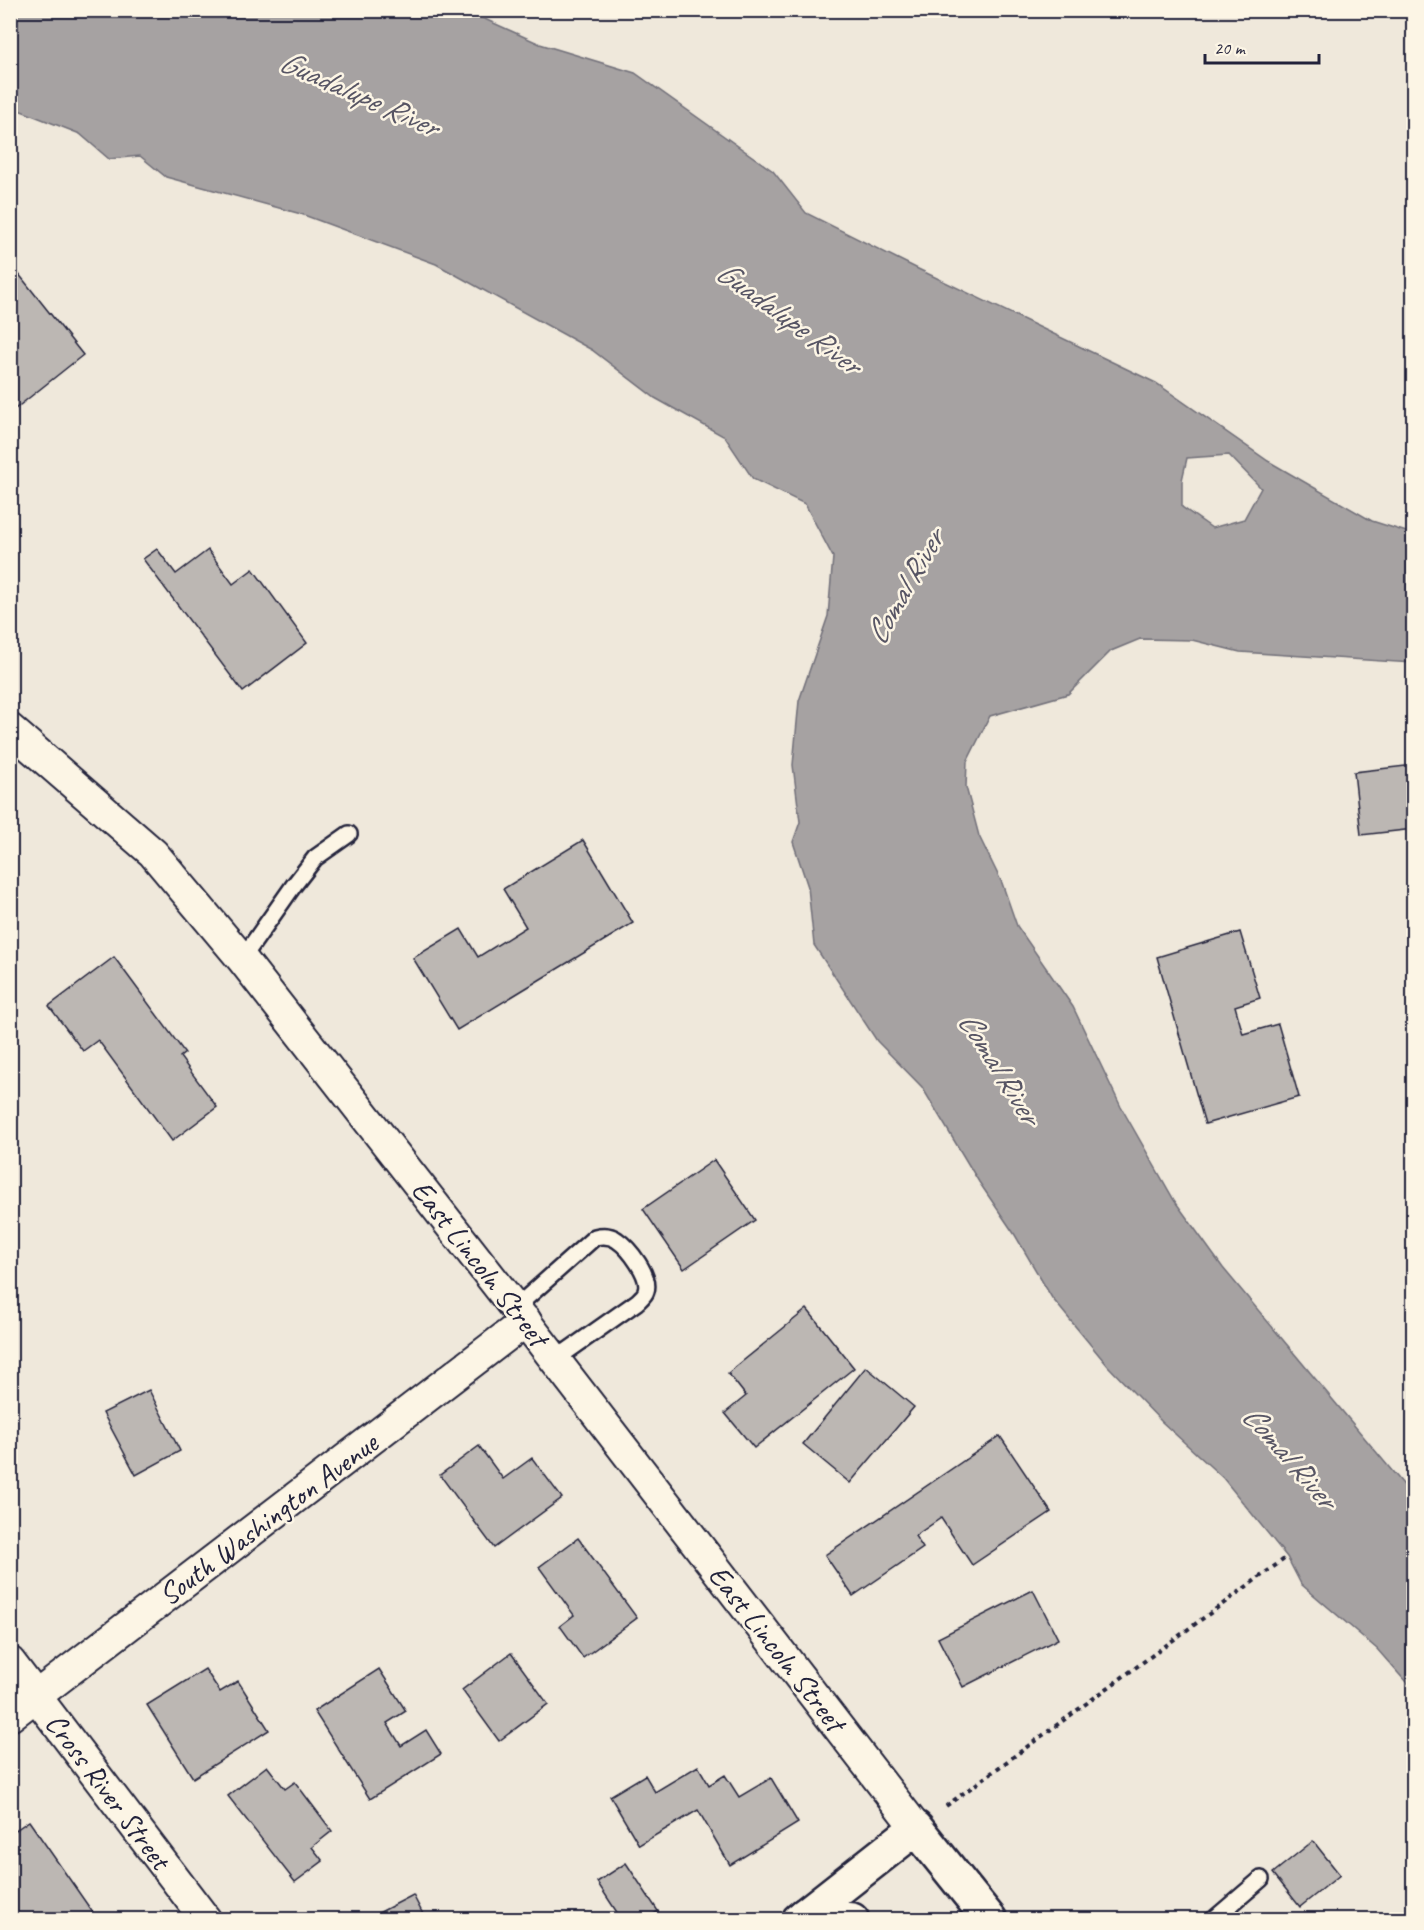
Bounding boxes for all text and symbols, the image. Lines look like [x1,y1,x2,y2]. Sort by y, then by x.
scale bar [1205,27,1319,65]
text: 20 m [1214,37,1247,59]
water label: Guadalupe River [273,40,448,148]
water label: Guadalupe River [708,251,873,386]
water label: Comal River [855,518,956,652]
water label: Comal River [949,1004,1053,1136]
street label: East Lincoln Street [403,1172,559,1357]
water label: Comal River [1233,1396,1350,1521]
street label: South Washington Avenue [151,1423,387,1614]
street label: East Lincoln Street [700,1557,856,1742]
street label: Cross River Street [37,1705,181,1879]

